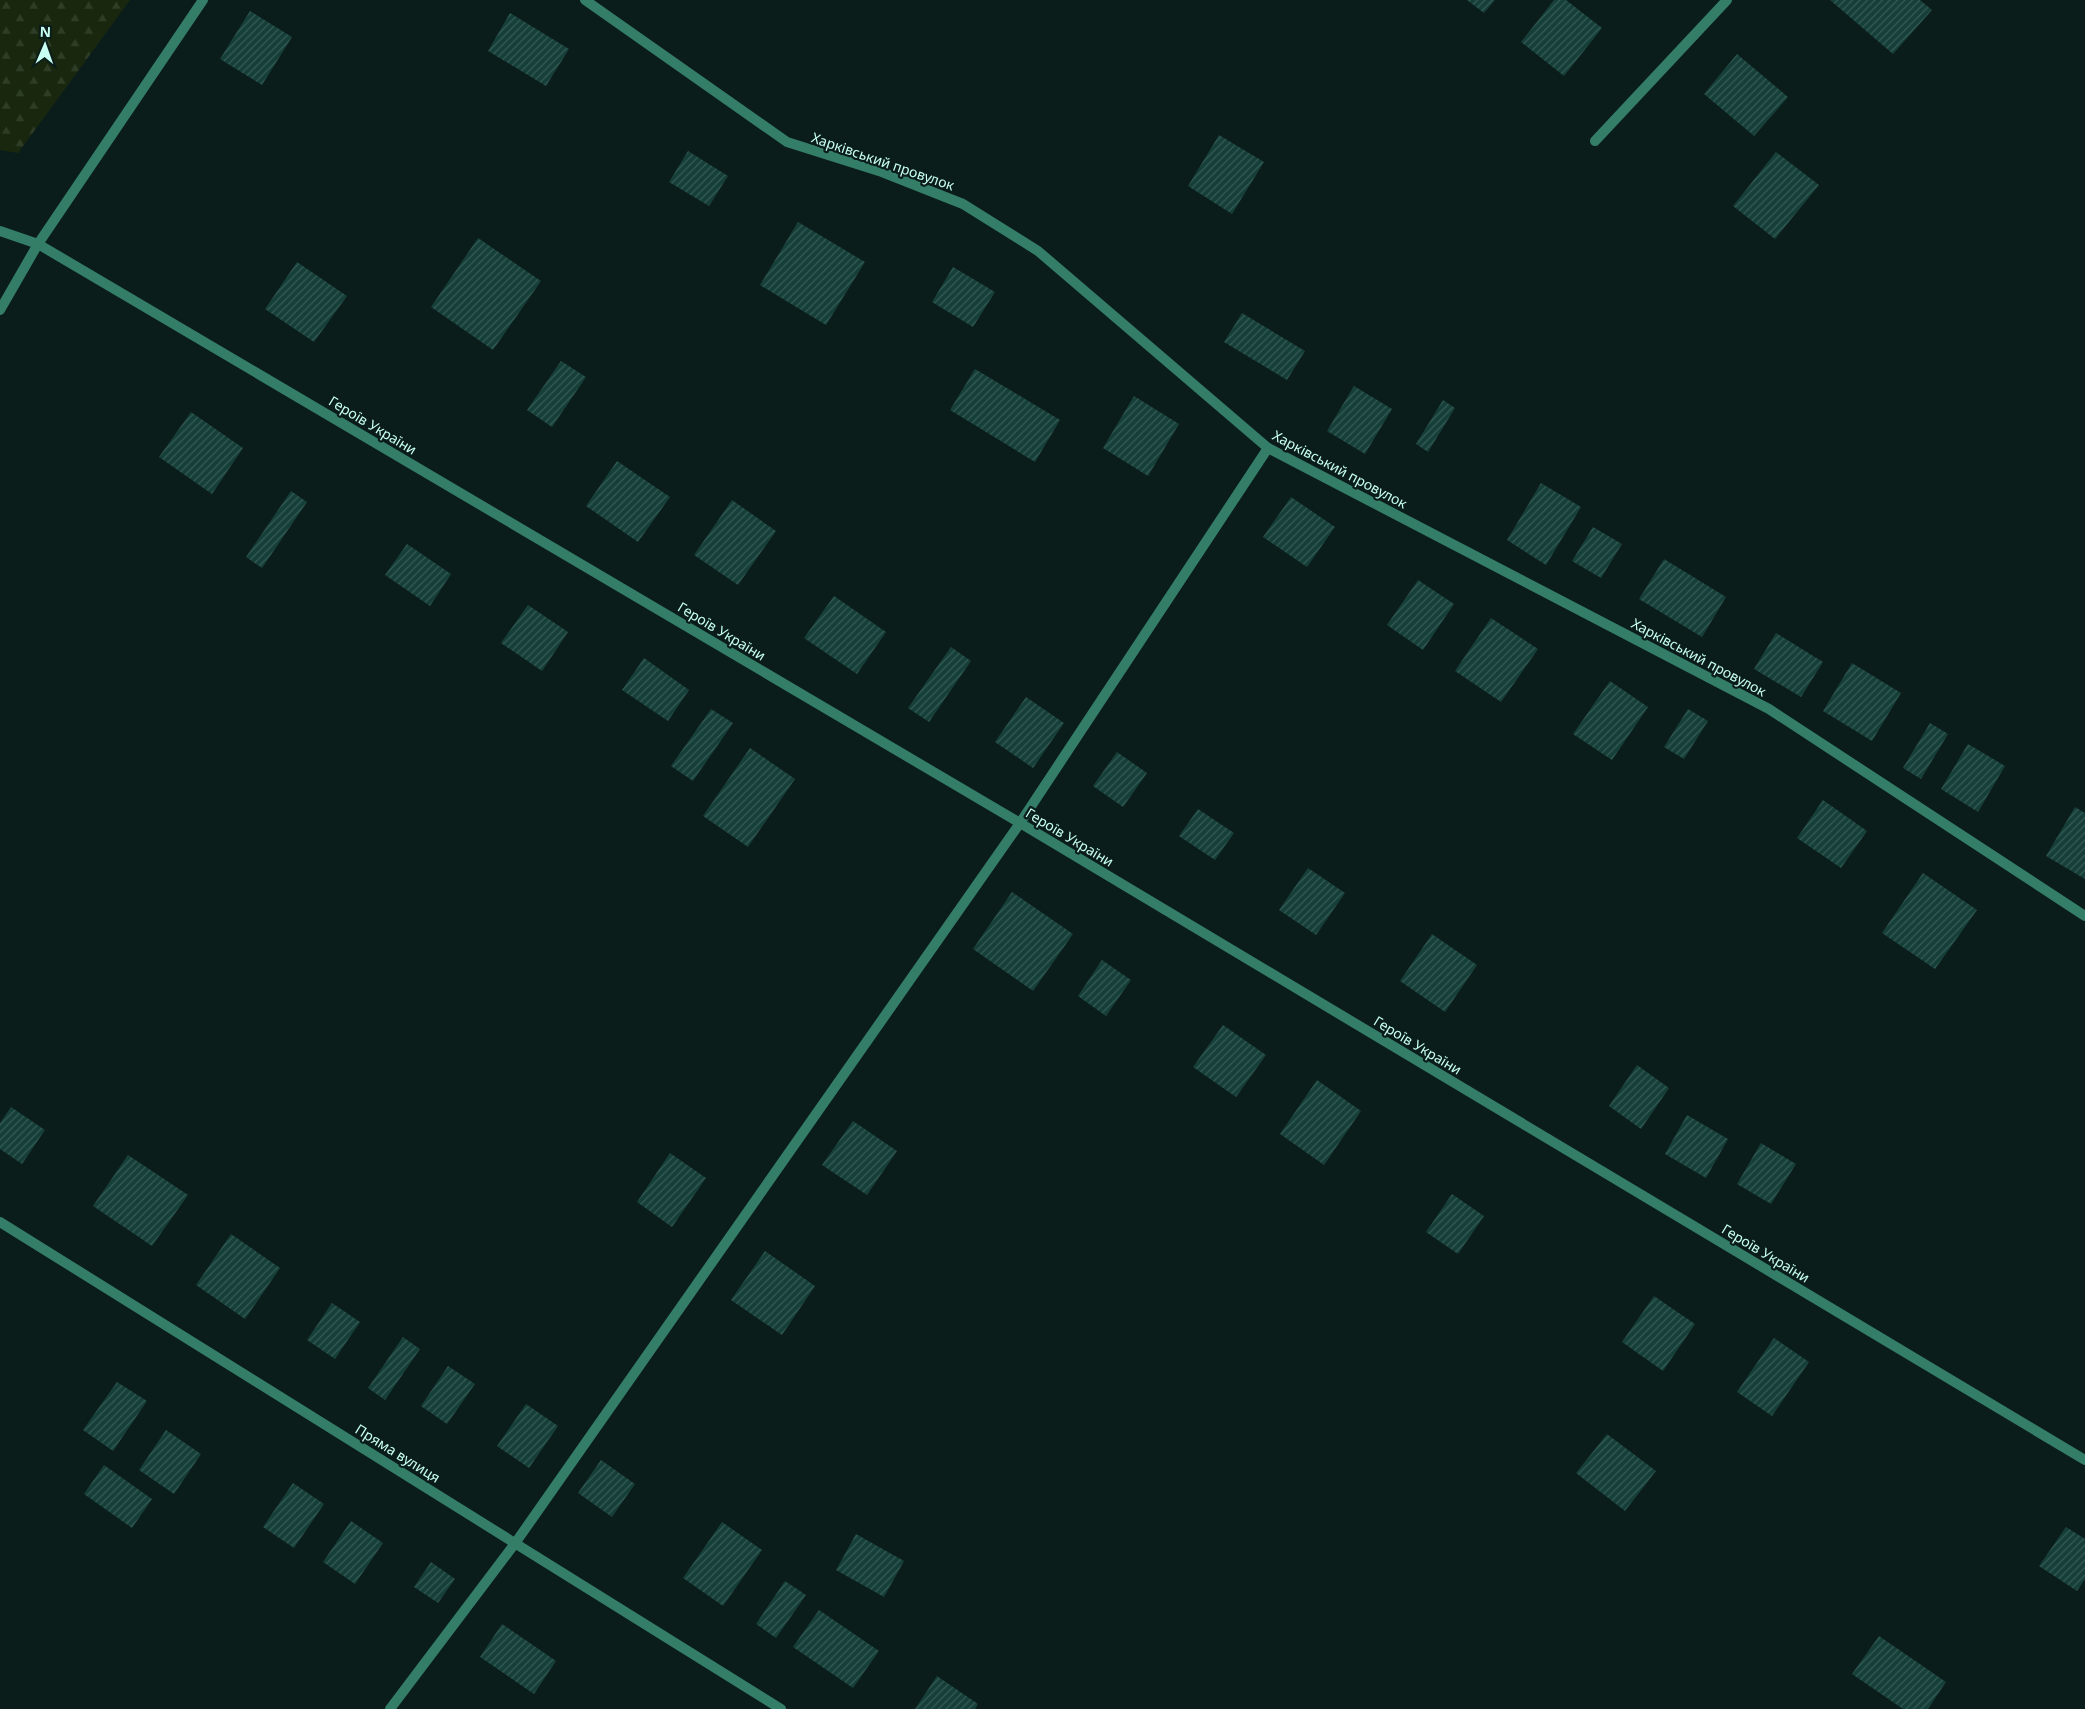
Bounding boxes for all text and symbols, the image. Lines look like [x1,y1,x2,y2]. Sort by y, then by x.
north arrow [20,20,70,70]
text: N [39,22,51,41]
street label: Харківський провулок [809,128,957,195]
street label: Героїв України [326,391,420,459]
street label: Харківський провулок [1269,425,1411,513]
street label: Героїв України [675,597,769,665]
street label: Харківський провулок [1628,613,1770,701]
street label: Героїв України [1023,803,1117,871]
street label: Героїв України [1371,1011,1465,1079]
street label: Героїв України [1719,1219,1813,1287]
street label: Пряма вулиця [352,1419,444,1487]

